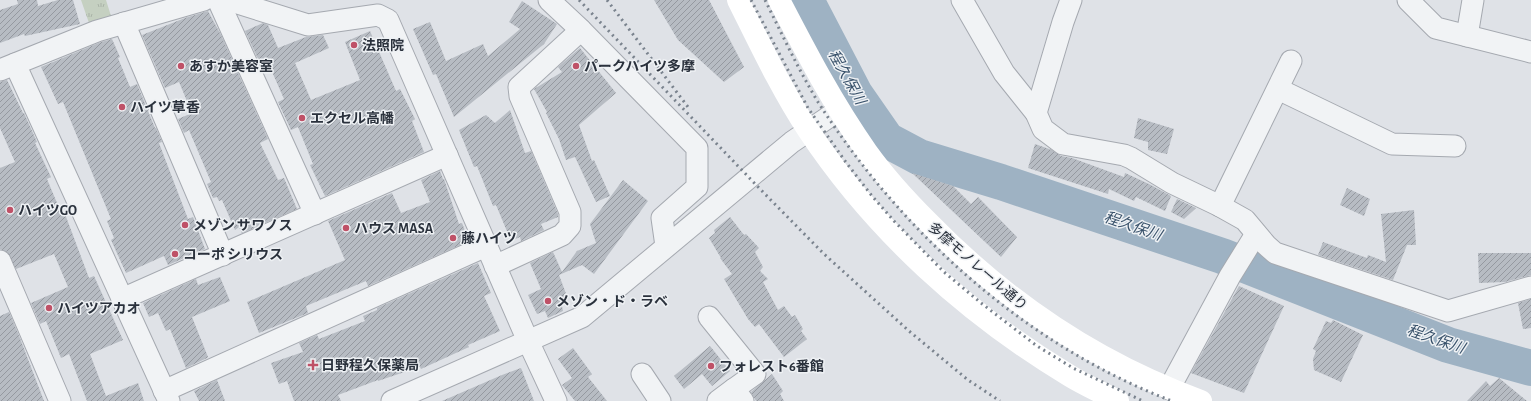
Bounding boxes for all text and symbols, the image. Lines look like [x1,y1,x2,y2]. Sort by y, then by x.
place label: 法照院 [362,38,404,53]
marker: 法照院 [349,40,359,50]
water label: 程久保川 [825,47,870,109]
place label: パークハイツ多摩 [584,58,695,74]
place label: あすか美容室 [189,59,273,74]
marker: あすか美容室 [176,61,186,71]
marker: パークハイツ多摩 [571,61,581,71]
place label: ハイツ草香 [130,100,200,115]
marker: ハイツ草香 [117,102,127,112]
place label: エクセル高幡 [310,111,394,126]
marker: エクセル高幡 [297,113,307,123]
place label: ハイツGO [18,203,77,218]
marker: ハイツGO [5,205,15,215]
water label: 程久保川 [1102,209,1166,244]
place label: メゾン サワノス [193,217,292,233]
street label: 多摩モノレール通り [925,219,1030,313]
marker: メゾン サワノス [180,220,190,230]
place label: ハウス MASA [354,222,434,236]
marker: ハウス MASA [341,223,351,233]
place label: 藤ハイツ [461,231,517,246]
marker: 藤ハイツ [448,233,458,243]
place label: コーポ シリウス [183,247,283,262]
marker: コーポ シリウス [170,249,180,259]
place label: メゾン・ド・ラベ [556,293,668,309]
marker: メゾン・ド・ラベ [543,296,553,306]
place label: ハイツアカオ [57,301,141,316]
marker: ハイツアカオ [44,303,54,313]
water label: 程久保川 [1405,322,1469,357]
place label: 日野程久保薬局 [321,358,419,373]
place label: フォレスト6番館 [719,359,824,374]
marker: 日野程久保薬局 [308,360,318,370]
marker: フォレスト6番館 [706,361,716,371]

